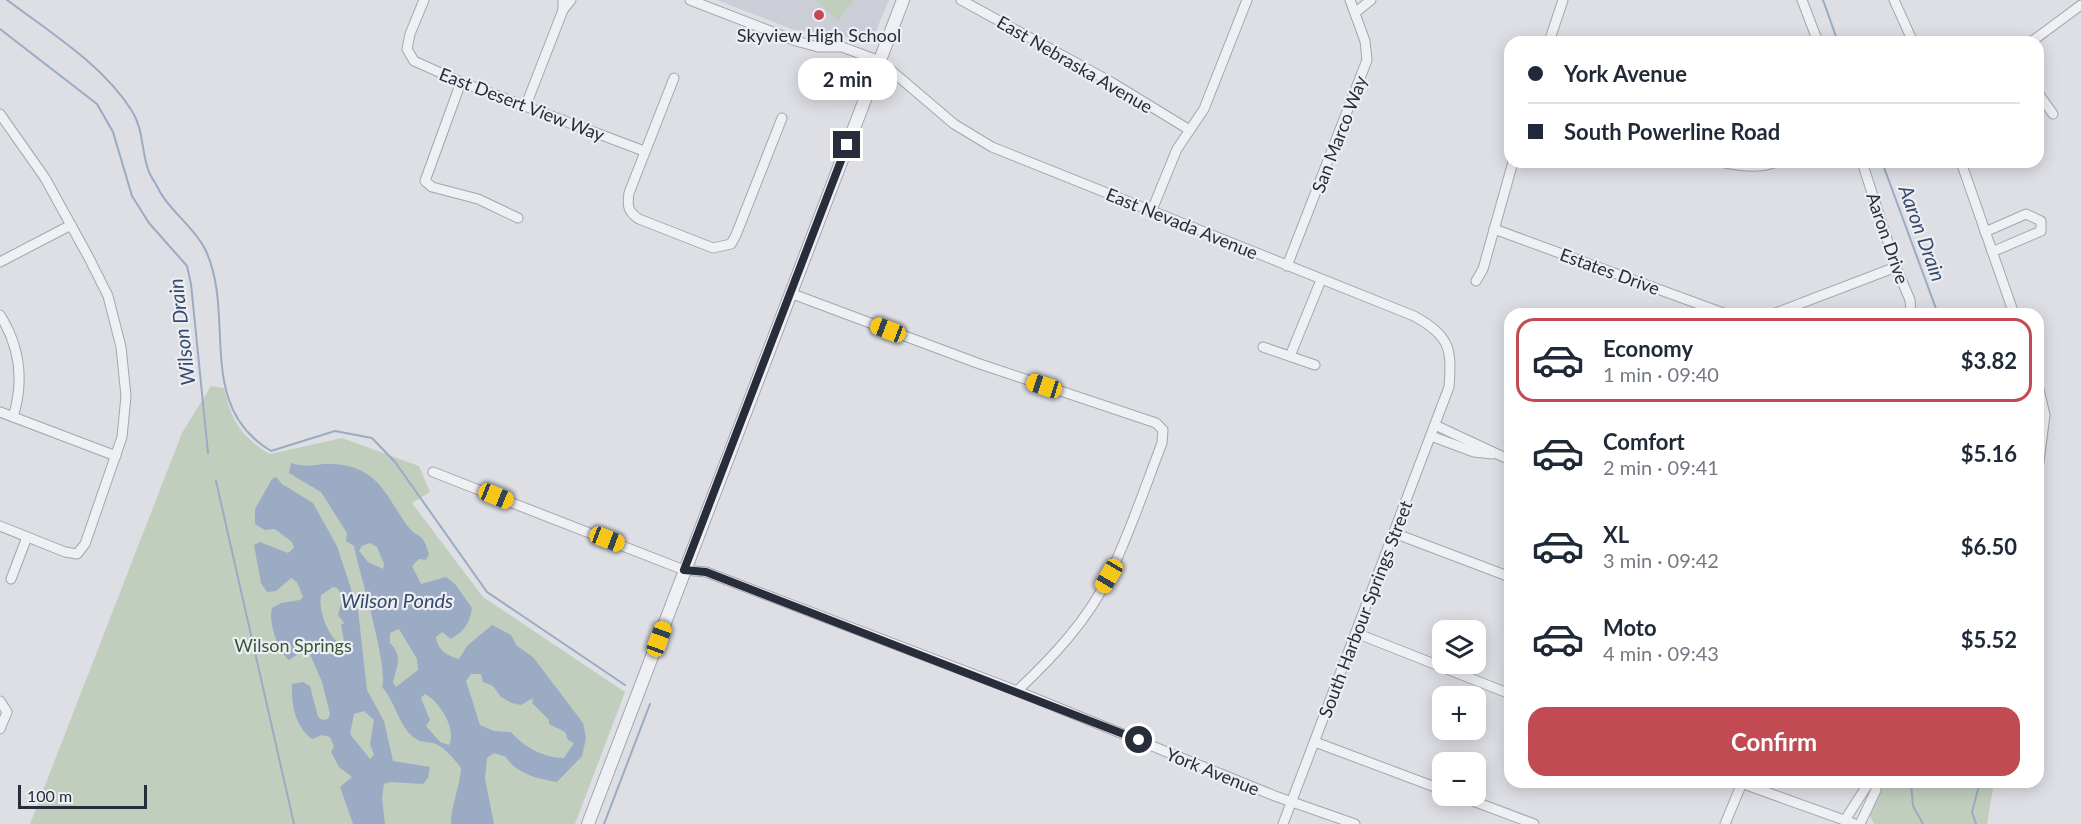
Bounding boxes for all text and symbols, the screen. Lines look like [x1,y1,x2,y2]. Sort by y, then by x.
marker: Skyview High School [812,8,826,22]
street label: East Nebraska Avenue [993,10,1157,118]
place label: Skyview High School [737,24,901,46]
callout: 2 min [798,58,896,100]
text: York Avenue [1564,60,1687,87]
street label: East Desert View Way [436,62,608,146]
text: 2 min [823,67,872,91]
street label: San Marco Way [1307,72,1372,196]
text: South Powerline Road [1564,118,1780,145]
route end [833,131,860,158]
water label: Aaron Drain [1894,181,1951,284]
street label: East Nevada Avenue [1103,183,1261,263]
street label: Aaron Drive [1862,189,1914,287]
street label: Estates Drive [1557,243,1663,299]
water label: Wilson Drain [163,277,199,387]
car [868,315,908,345]
icon: car [1531,333,1585,387]
text: Economy [1603,335,1693,362]
text: $3.82 [1961,347,2017,374]
text: 1 min · 09:40 [1603,362,1719,386]
car [1024,372,1064,400]
icon: car [1531,426,1585,480]
text: Comfort [1603,428,1685,455]
text: $5.16 [1961,440,2017,467]
text: 2 min · 09:41 [1603,455,1719,479]
car [476,481,516,511]
street label: South Harbour Springs Street [1313,497,1417,721]
icon: car [1531,519,1585,573]
text: XL [1603,521,1629,548]
car [587,524,627,554]
text: $6.50 [1961,533,2017,560]
text: 3 min · 09:42 [1603,548,1719,572]
car [1092,556,1126,596]
water label: Wilson Ponds [341,588,453,612]
icon: car [1531,612,1585,666]
text: Moto [1603,614,1657,641]
car [644,619,674,659]
map controls [1432,620,1486,806]
button: layers [1432,620,1486,674]
text: $5.52 [1961,626,2017,653]
park label: Wilson Springs [234,634,352,656]
text: 4 min · 09:43 [1603,641,1719,665]
button: + [1432,686,1486,740]
button: Confirm [1528,707,2020,776]
route start [1125,726,1152,753]
street label: York Avenue [1163,742,1263,800]
button: − [1432,752,1486,806]
scale bar [18,782,147,810]
text: 100 m [27,786,72,805]

